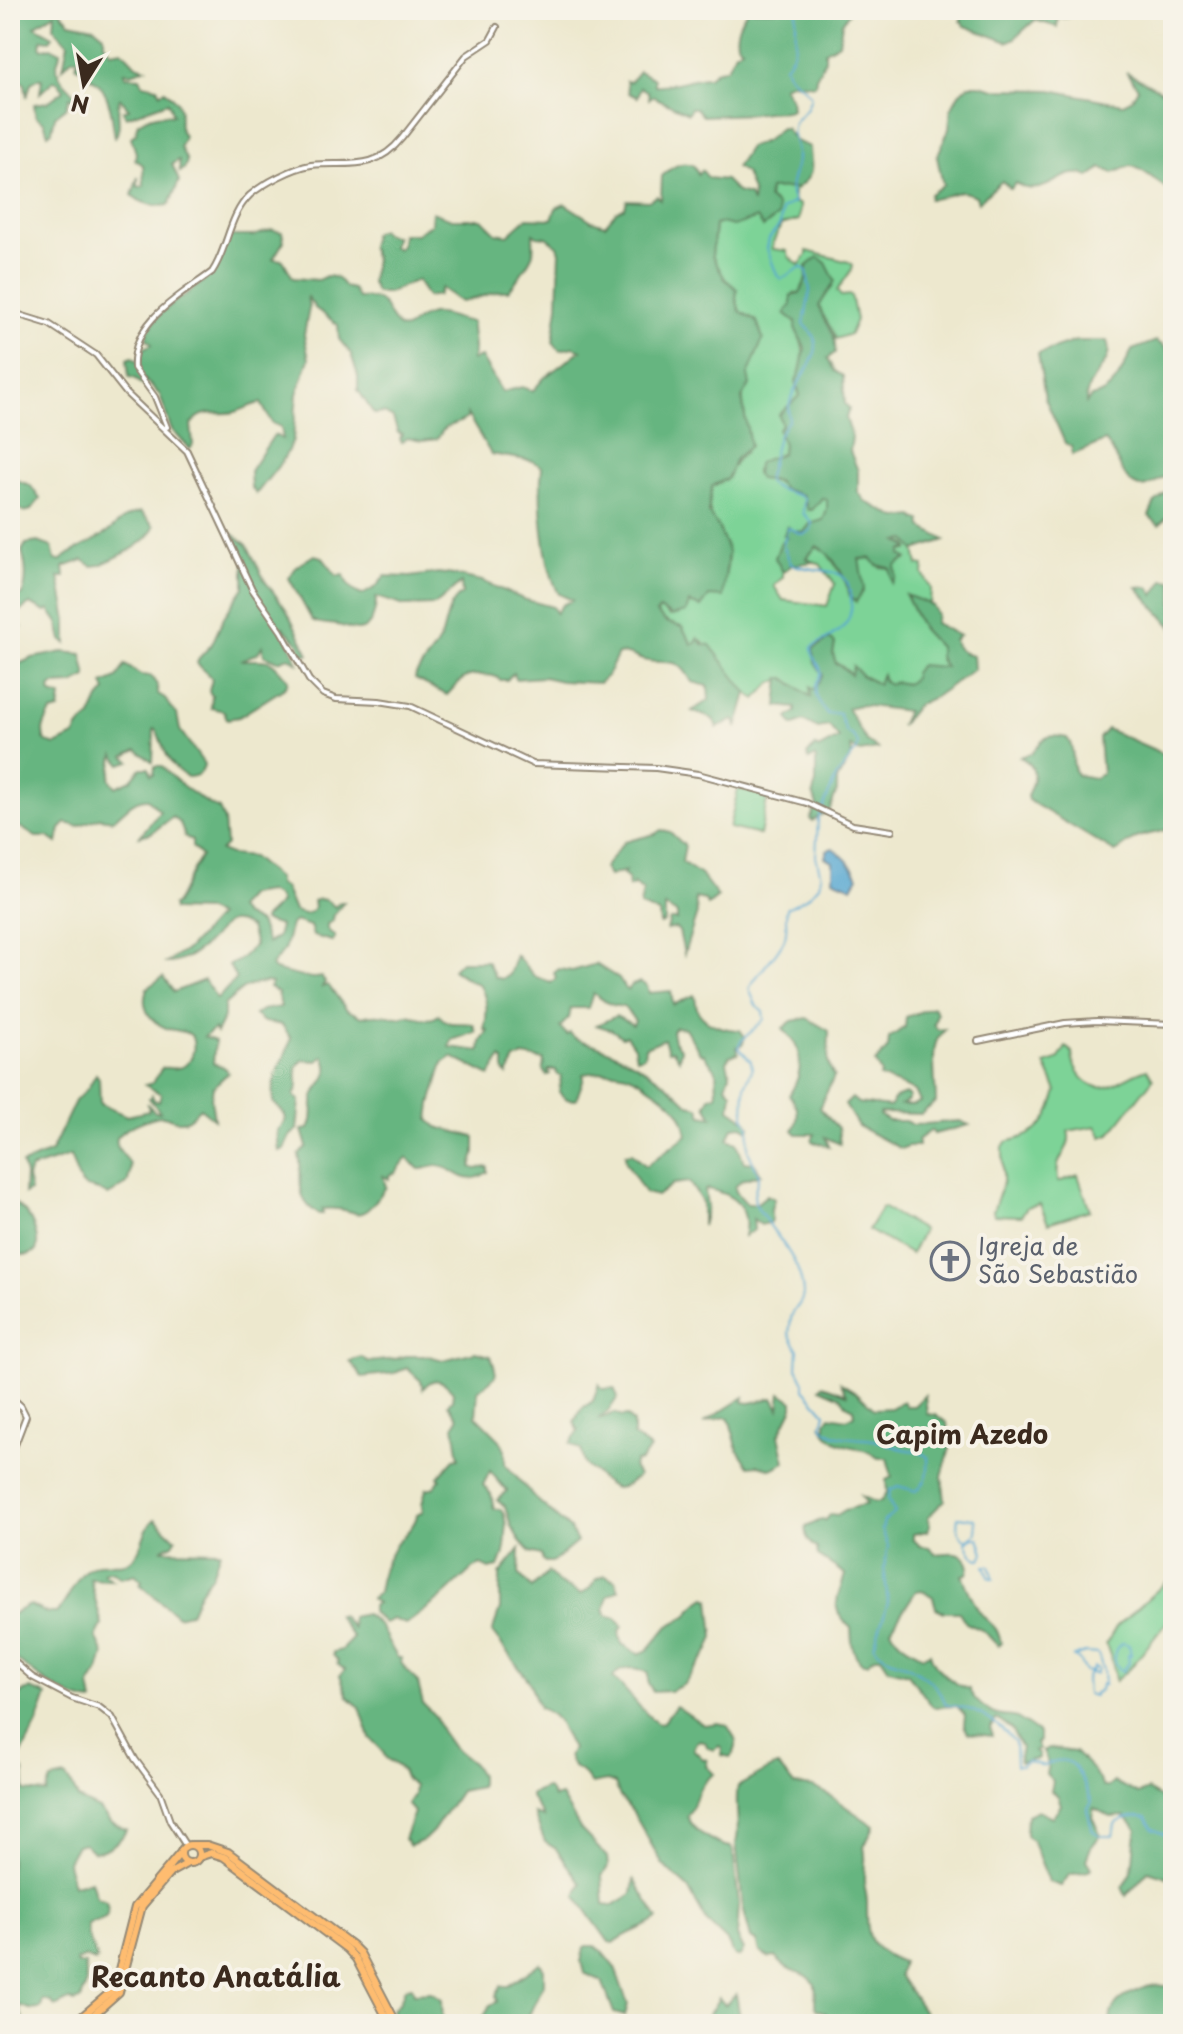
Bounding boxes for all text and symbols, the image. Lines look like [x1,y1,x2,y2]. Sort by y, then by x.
north arrow [44,44,124,124]
text: N [68,87,92,123]
place label: Igreja de São Sebastião [978,1227,1138,1291]
church icon: Igreja de São Sebastião [929,1240,971,1282]
district label: Capim Azedo [876,1414,1048,1453]
district label: Recanto Anatália [91,1954,341,1997]

